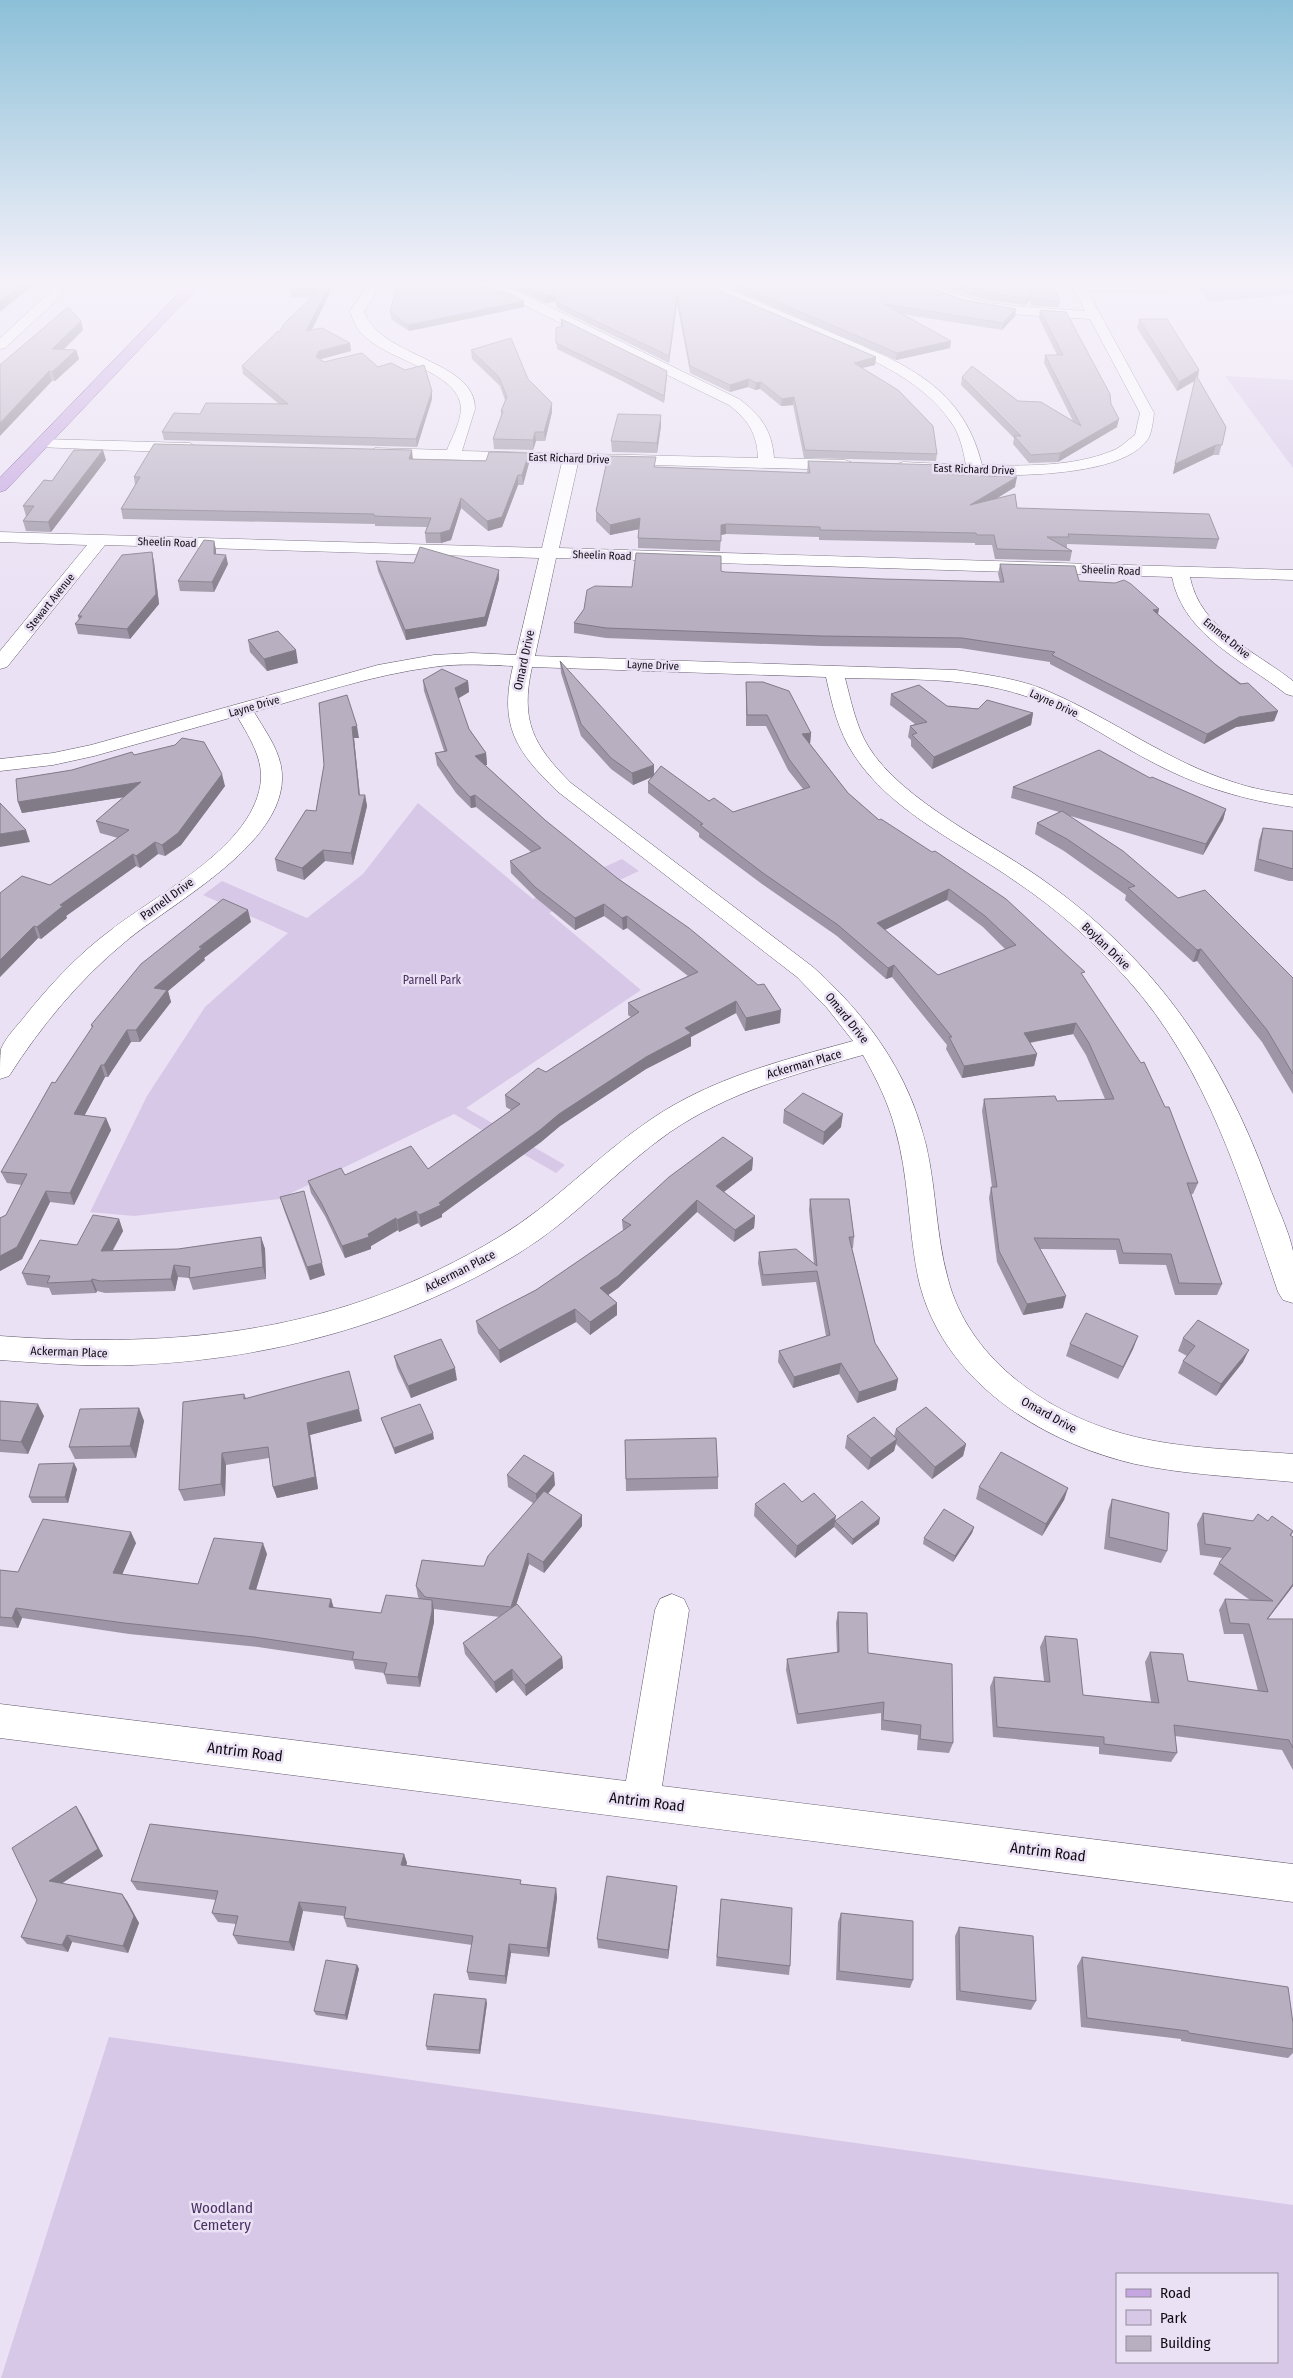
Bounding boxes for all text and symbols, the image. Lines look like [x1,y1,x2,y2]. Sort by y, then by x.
street label: East Richard Drive [528,451,610,466]
street label: East Richard Drive [933,462,1015,477]
street label: Sheelin Road [137,535,197,550]
street label: Sheelin Road [572,548,632,563]
street label: Sheelin Road [1081,563,1141,578]
street label: Stewart Avenue [23,571,77,634]
street label: Emmet Drive [1200,615,1253,661]
street label: Omard Drive [511,629,537,691]
street label: Layne Drive [627,658,679,673]
street label: Layne Drive [1027,687,1080,720]
street label: Layne Drive [227,693,281,720]
street label: Parnell Drive [138,875,196,923]
street label: Boylan Drive [1079,920,1133,973]
park label: Parnell Park [403,973,462,987]
street label: Omard Drive [822,990,872,1046]
street label: Ackerman Place [765,1047,843,1081]
street label: Ackerman Place [422,1247,498,1295]
street label: Ackerman Place [30,1344,108,1360]
street label: Omard Drive [1019,1394,1079,1436]
street label: Antrim Road [206,1738,284,1766]
street label: Antrim Road [608,1788,686,1816]
street label: Antrim Road [1009,1838,1087,1866]
park label: Woodland Cemetery [191,2199,253,2234]
legend [1116,2273,1278,2363]
text: Road [1160,2284,1191,2302]
text: Park [1160,2309,1187,2327]
text: Building [1160,2334,1211,2352]

